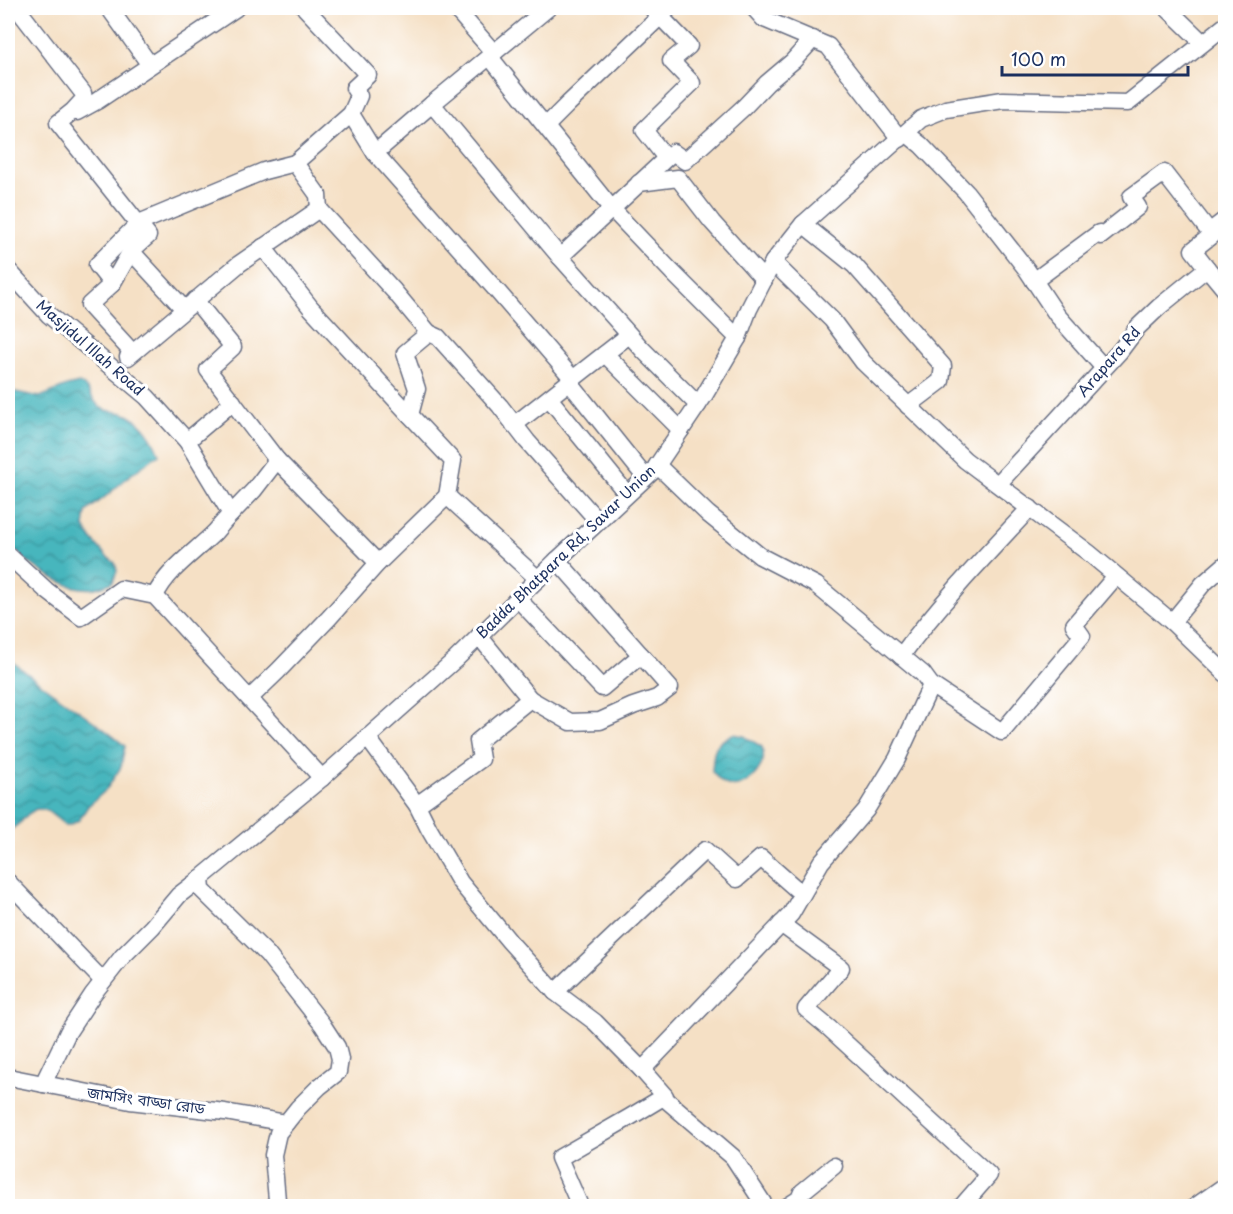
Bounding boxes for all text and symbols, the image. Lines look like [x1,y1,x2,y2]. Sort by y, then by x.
scale bar [1002,39,1188,77]
text: 100 m [1011,45,1066,72]
street label: Masjidul Illah Road [32,293,150,400]
street label: Arapara Rd [1071,321,1145,401]
street label: Badda Bhatpara Rd, Savar Union [470,459,660,643]
street label: জামসিং বাড্ডা রোড [85,1080,207,1119]

